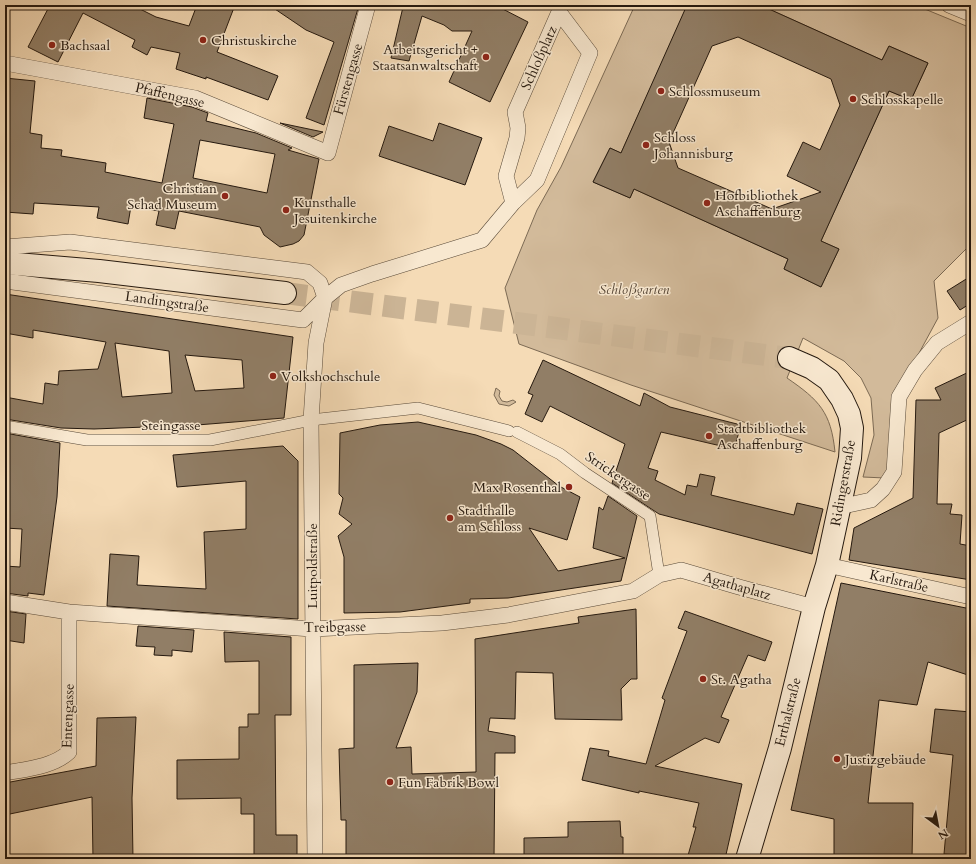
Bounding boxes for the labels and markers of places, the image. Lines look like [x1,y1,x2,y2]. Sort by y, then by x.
place label: Christuskirche [211,31,297,50]
marker: Christuskirche [198,35,208,45]
place label: Bachsaal [60,36,110,55]
marker: Bachsaal [47,40,57,50]
place label: Arbeitsgericht + Staatsanwaltschaft [373,40,479,75]
marker: Arbeitsgericht + Staatsanwaltschaft [481,52,491,62]
place label: Schlossmuseum [669,82,761,101]
marker: Schlossmuseum [656,86,666,96]
place label: Schlosskapelle [861,90,943,109]
marker: Schlosskapelle [848,94,858,104]
place label: Schloss Johannisburg [652,128,733,163]
marker: Schloss Johannisburg [641,140,651,150]
place label: Christian Schad Museum [127,179,217,214]
place label: Hofbibliothek Aschaffenburg [715,186,801,221]
marker: Christian Schad Museum [220,191,230,201]
place label: Kunsthalle Jesuitenkirche [292,193,377,228]
marker: Hofbibliothek Aschaffenburg [702,198,712,208]
marker: Kunsthalle Jesuitenkirche [281,205,291,215]
place label: Volkshochschule [281,367,380,386]
marker: Volkshochschule [268,371,278,381]
place label: Stadtbibliothek Aschaffenburg [717,419,807,454]
marker: Stadtbibliothek Aschaffenburg [704,431,714,441]
place label: Max Rosenthal [473,478,561,497]
marker: Max Rosenthal [564,482,574,492]
place label: Stadthalle am Schloss [458,501,522,536]
marker: Stadthalle am Schloss [445,513,455,523]
place label: St. Agatha [711,670,772,689]
marker: St. Agatha [698,674,708,684]
place label: Justizgebäude [843,750,926,769]
marker: Justizgebäude [832,754,842,764]
place label: Fun Fabrik Bowl [398,773,500,792]
marker: Fun Fabrik Bowl [385,777,395,787]

